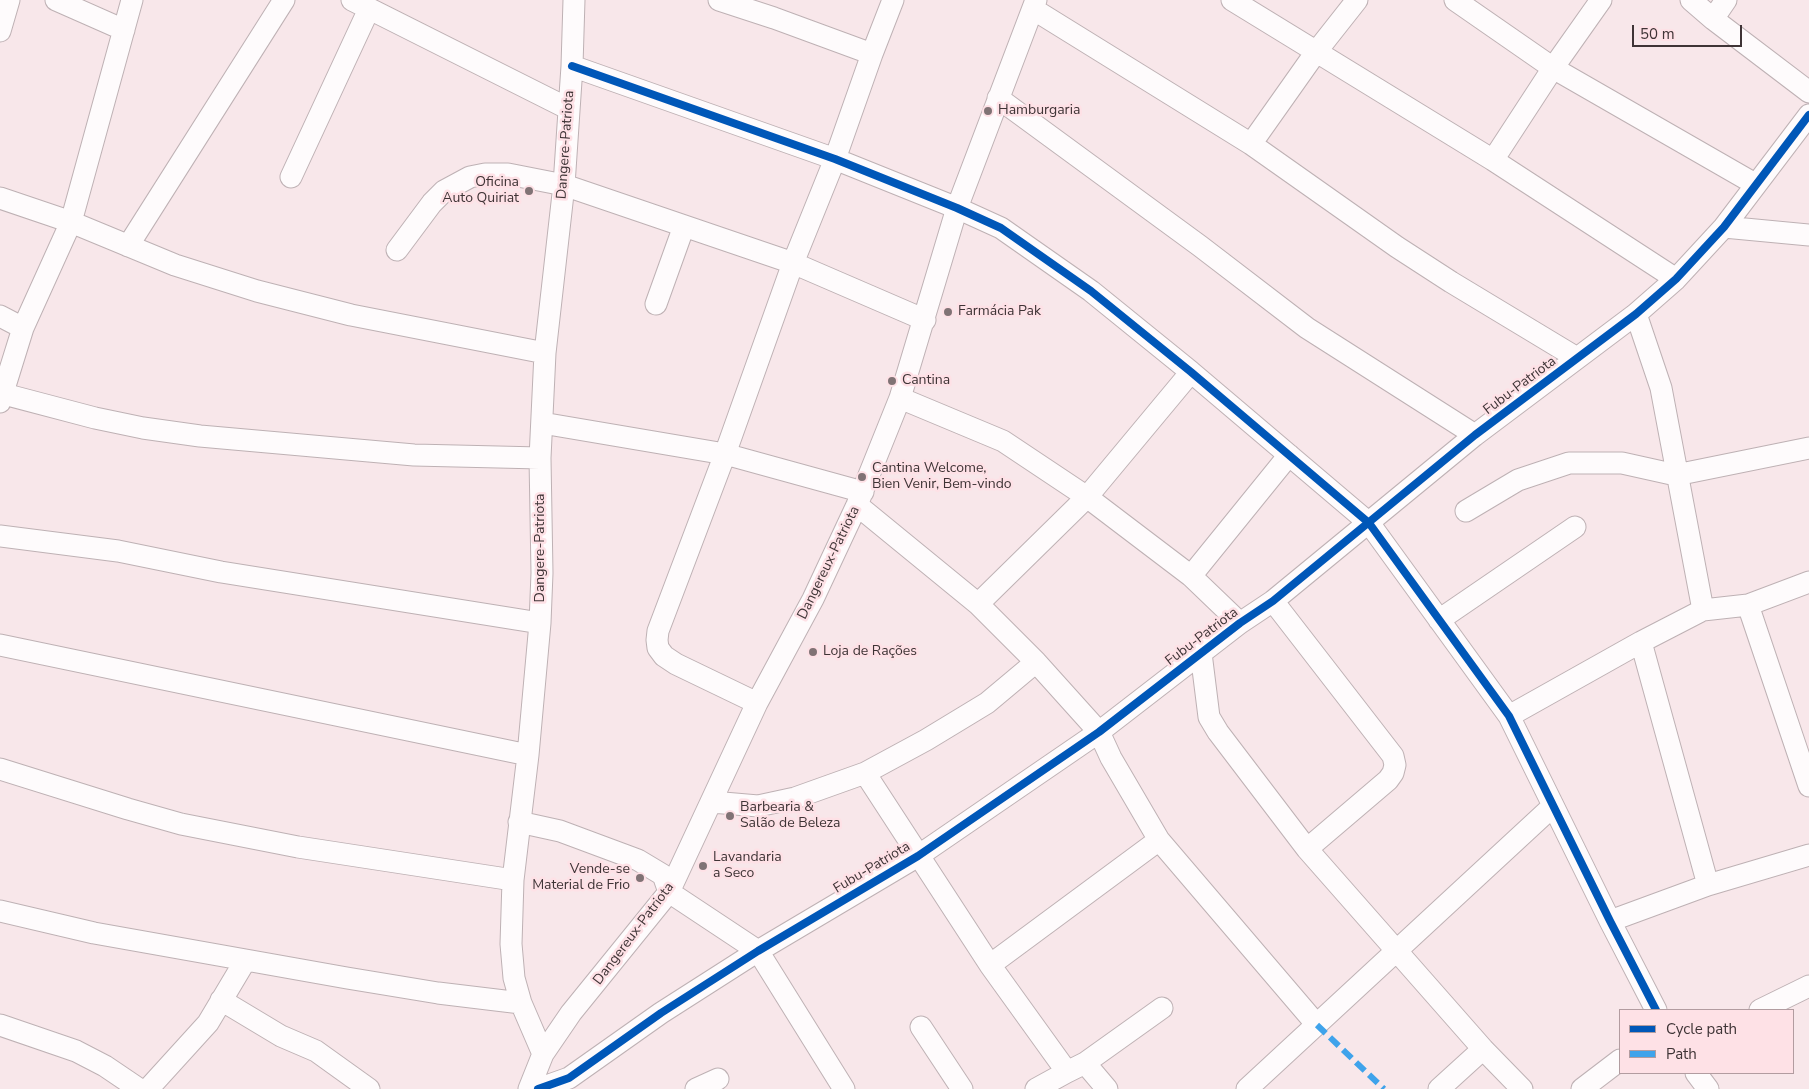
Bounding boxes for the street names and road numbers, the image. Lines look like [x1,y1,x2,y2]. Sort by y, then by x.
street label: Dangere-Patriota [554,90,578,200]
street label: Fubu-Patriota [1480,353,1560,419]
street label: Dangere-Patriota [533,493,549,603]
street label: Dangereux-Patriota [794,504,864,622]
street label: Fubu-Patriota [1162,604,1242,670]
street label: Fubu-Patriota [831,839,913,897]
street label: Dangereux-Patriota [590,880,678,988]

